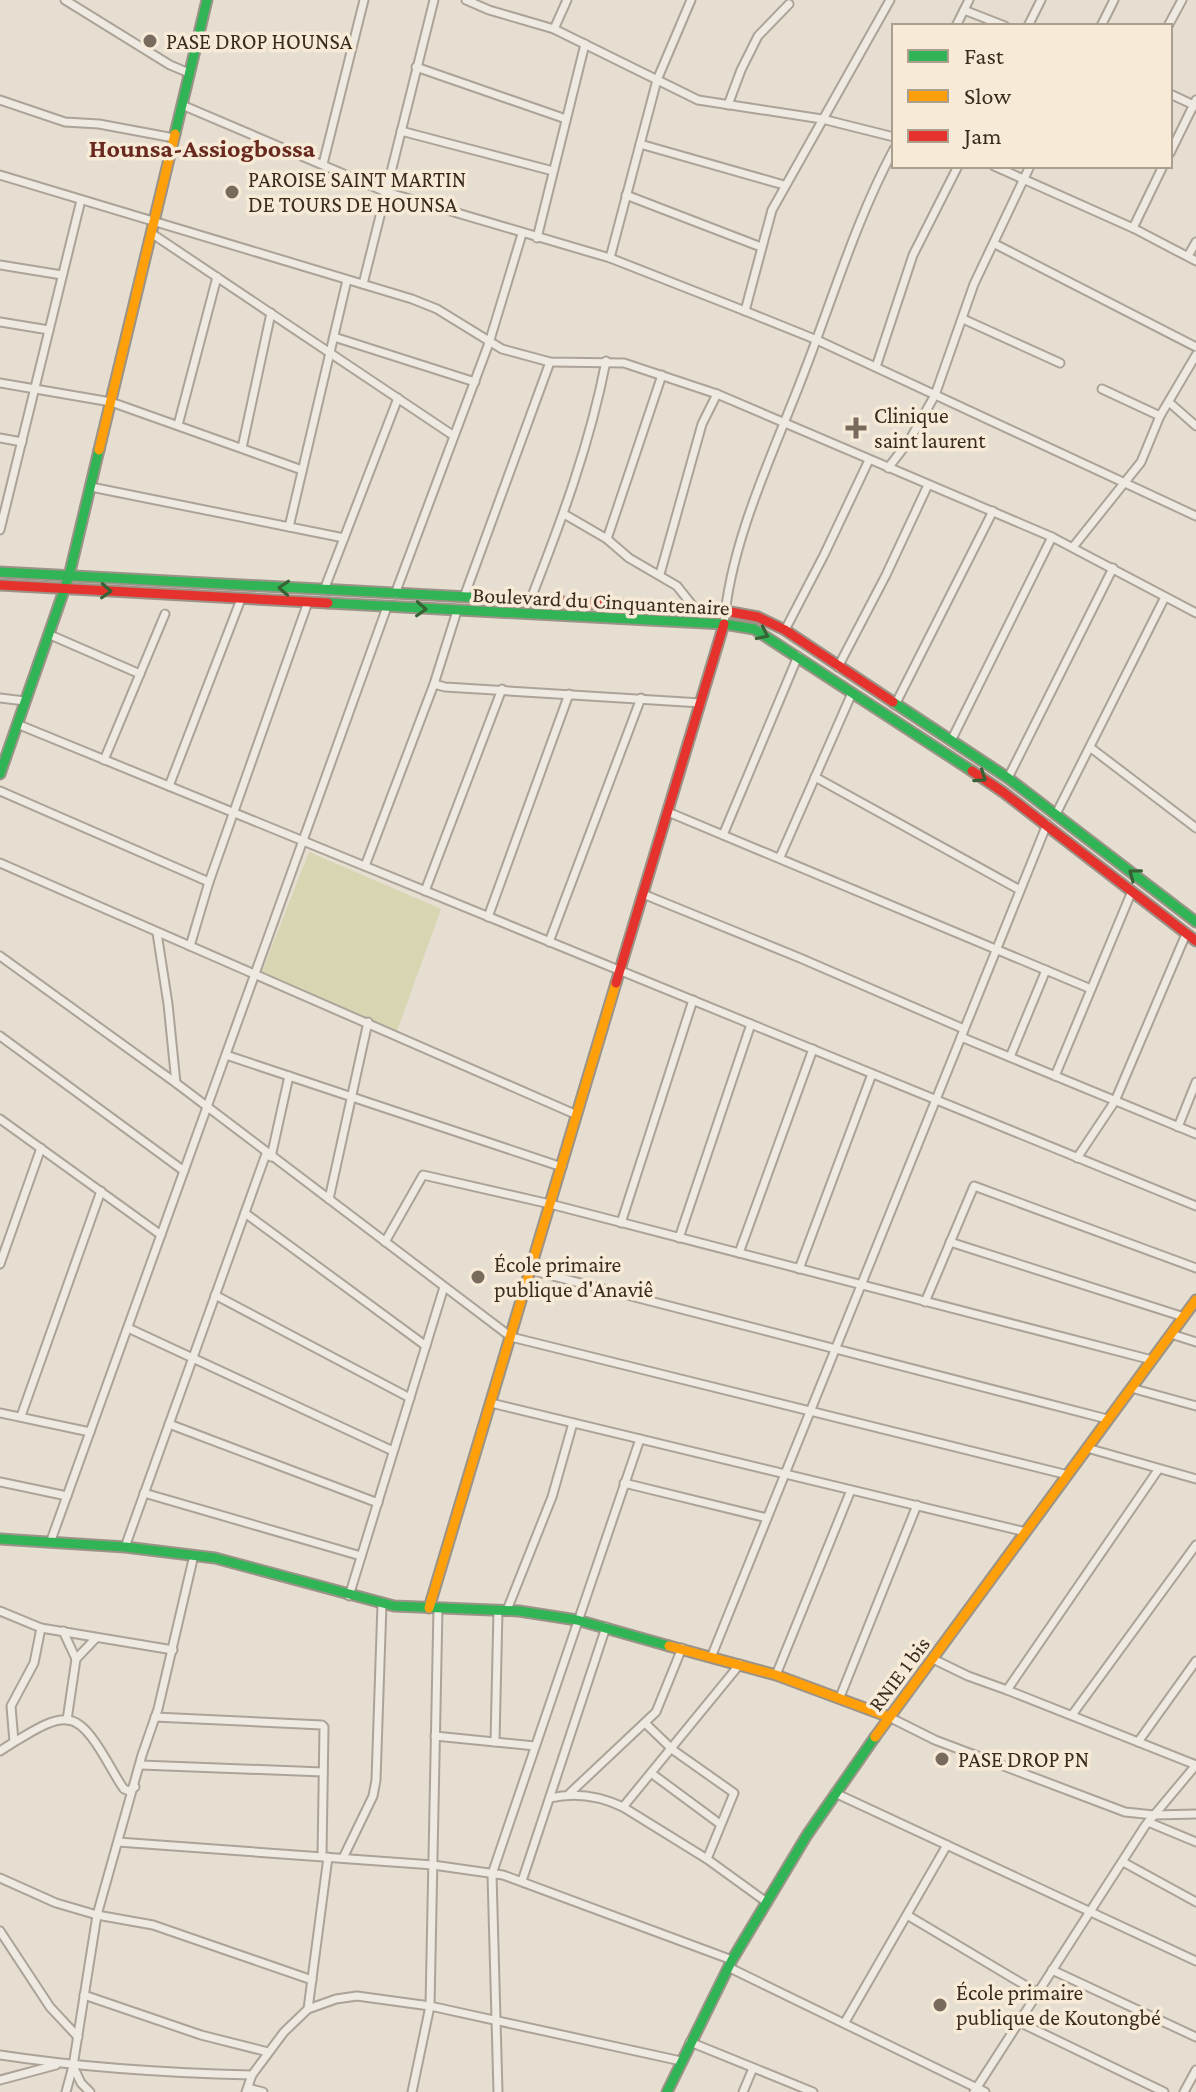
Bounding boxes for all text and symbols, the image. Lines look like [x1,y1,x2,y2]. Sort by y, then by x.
legend [892,24,1172,168]
place label: PASE DROP HOUNSA [166,29,353,54]
marker: PASE DROP HOUNSA [141,32,159,50]
text: Fast [964,42,1005,69]
text: Slow [964,82,1011,109]
text: Jam [962,122,1002,149]
district label: Hounsa-Assiogbossa [89,134,316,163]
place label: PAROISE SAINT MARTIN DE TOURS DE HOUNSA [248,167,466,217]
marker: PAROISE SAINT MARTIN DE TOURS DE HOUNSA [223,183,241,201]
place label: Clinique saint laurent [874,403,986,453]
marker: Clinique saint laurent [845,417,867,439]
one-way arrow [277,579,290,596]
one-way arrow [100,582,113,599]
street label: Boulevard du Cinquantenaire [472,582,730,620]
one-way arrow [415,600,428,617]
one-way arrow [755,625,770,640]
one-way arrow [972,767,986,782]
one-way arrow [1128,870,1143,884]
place label: École primaire publique d'Anaviê [494,1252,653,1302]
marker: École primaire publique d'Anaviê [469,1268,487,1286]
street label: RNIE 1 bis [863,1632,935,1716]
place label: PASE DROP PN [958,1747,1089,1772]
marker: PASE DROP PN [933,1750,951,1768]
place label: École primaire publique de Koutongbé [956,1980,1161,2030]
marker: École primaire publique de Koutongbé [931,1996,949,2014]

